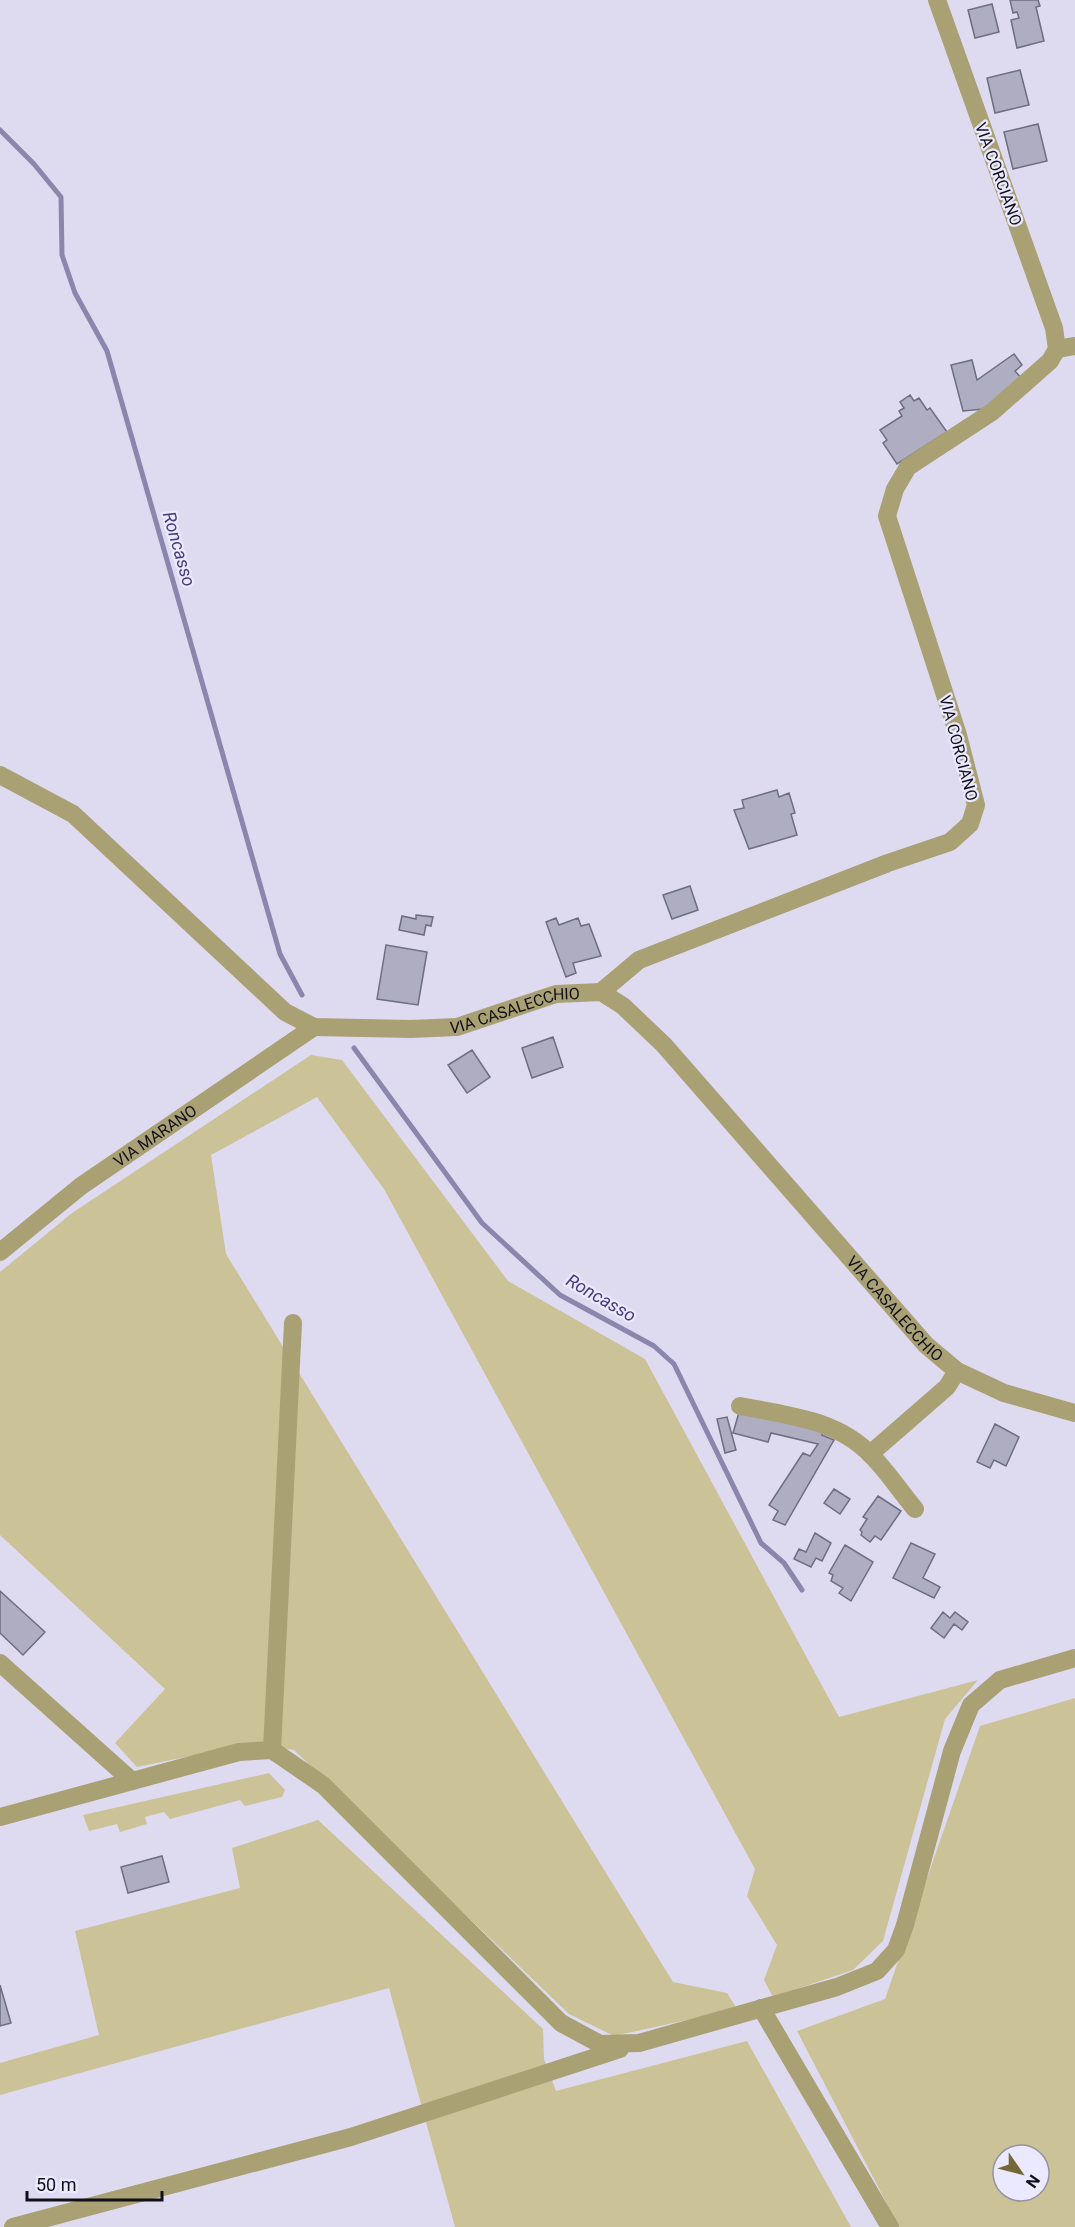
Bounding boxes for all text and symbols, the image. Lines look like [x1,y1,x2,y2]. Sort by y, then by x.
street label: VIA CORCIANO [971,120,1026,228]
water label: Roncasso [159,509,200,589]
street label: VIA CORCIANO [935,693,982,803]
street label: VIA CASALECCHIO [449,984,580,1037]
street label: VIA MARANO [110,1101,200,1171]
street label: VIA CASALECCHIO [842,1252,947,1365]
water label: Roncasso [563,1269,640,1326]
north arrow [991,2143,1051,2203]
scale bar [27,2164,162,2202]
text: N [1022,2171,1044,2191]
text: 50 m [36,2174,76,2195]

